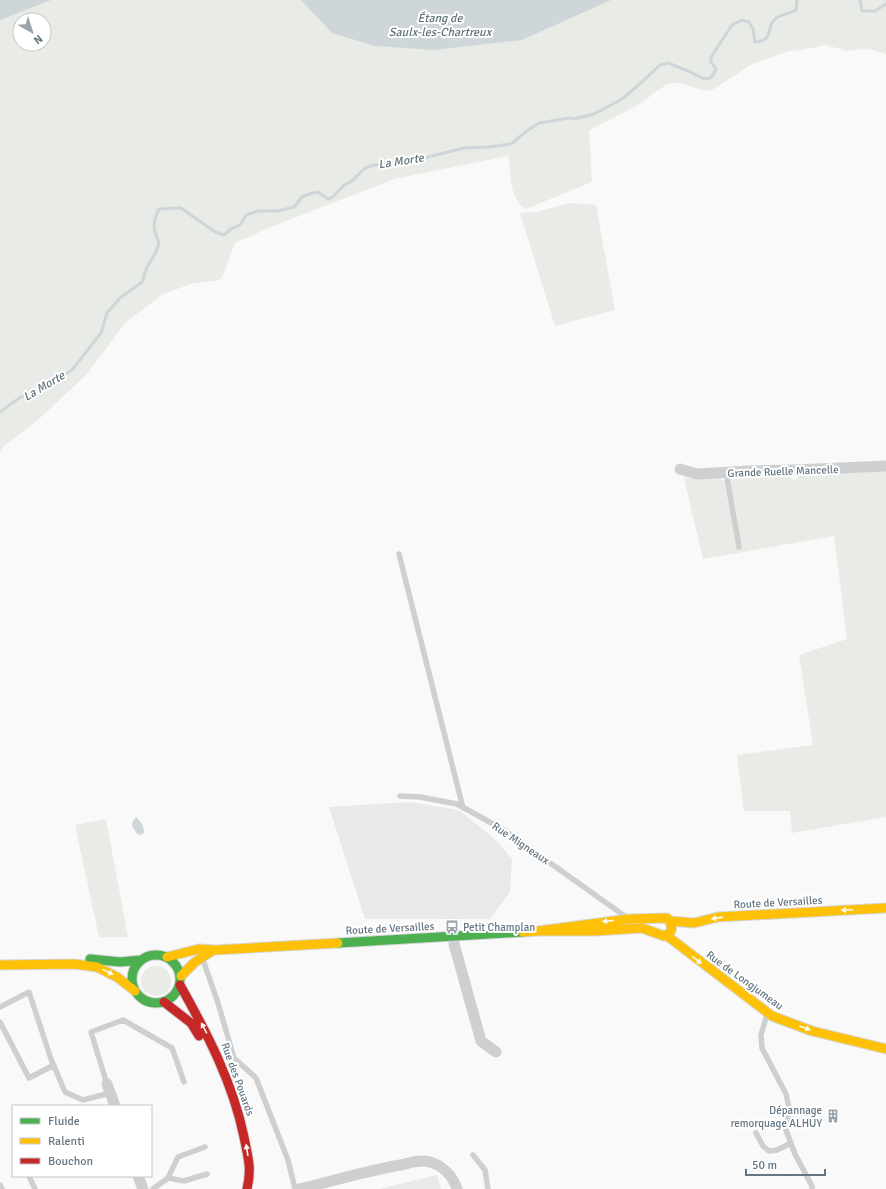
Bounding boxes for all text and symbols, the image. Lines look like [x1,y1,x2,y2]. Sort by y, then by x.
water label: Étang de Saulx-les-Chartreux [389,11,493,40]
north arrow [12,12,52,52]
text: N [31,32,45,47]
water label: La Morte [377,150,426,172]
water label: La Morte [21,368,68,405]
street label: Grande Ruelle Mancelle [727,463,839,480]
street label: Rue Migneaux [490,820,552,867]
street label: Route de Versailles [733,894,823,911]
one-way arrow [841,907,853,914]
one-way arrow [711,915,723,921]
one-way arrow [602,918,614,925]
bus stop icon: Petit Champlan [444,919,460,935]
street label: Route de Versailles [345,920,435,937]
place label: Petit Champlan [463,921,535,934]
street label: Rue de Longjumeau [704,948,786,1013]
one-way arrow [691,955,702,964]
one-way arrow [102,969,113,975]
one-way arrow [201,1022,207,1034]
one-way arrow [800,1026,812,1032]
street label: Rue des Pouards [218,1041,257,1118]
place label: Dépannage remorquage ALHUY [730,1104,822,1130]
legend [12,1105,152,1177]
building icon: Dépannage remorquage ALHUY [825,1108,841,1124]
text: Fluide [48,1114,80,1129]
text: Ralenti [48,1134,85,1149]
one-way arrow [244,1144,250,1156]
scale bar [746,1151,825,1177]
text: Bouchon [48,1154,93,1169]
text: 50 m [752,1158,777,1173]

